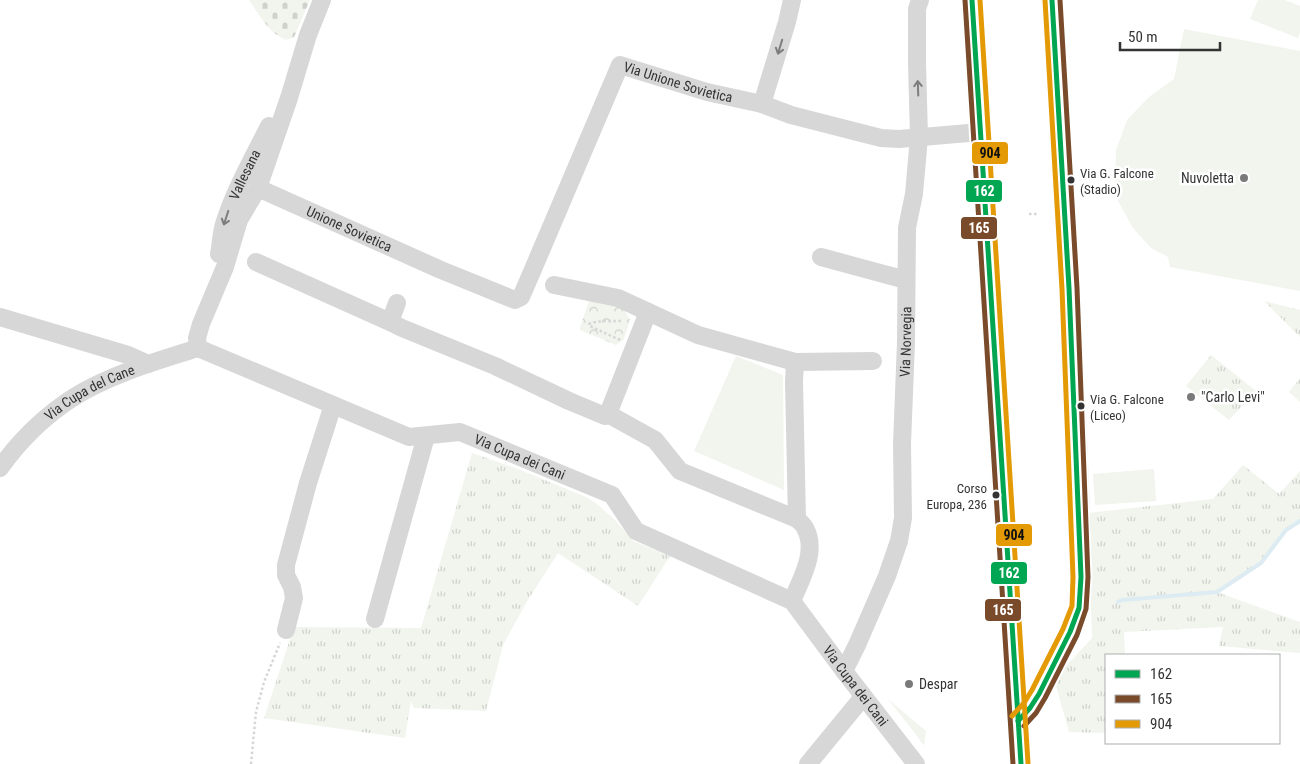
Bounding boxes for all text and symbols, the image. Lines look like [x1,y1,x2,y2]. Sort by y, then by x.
scale bar [1120,20,1220,52]
text: 50 m [1128,28,1158,46]
one-way arrow [774,39,784,55]
street label: Via Unione Sovietica [622,59,734,105]
one-way arrow [913,81,922,97]
line badge: 904 [971,141,1009,165]
text: 904 [979,145,1001,161]
street label: Vallesana [226,147,264,202]
place label: Via G. Falcone (Stadio) [1080,166,1154,197]
place label: Nuvoletta [1181,170,1234,186]
marker: Nuvoletta [1238,172,1250,184]
marker: Via G. Falcone (Stadio) [1066,175,1076,185]
line badge: 162 [965,179,1003,203]
text: 162 [973,183,995,199]
street label: Unione Sovietica [304,203,395,255]
one-way arrow [221,210,230,226]
line badge: 165 [960,216,998,240]
text: 165 [968,220,990,236]
street label: Via Norvegia [897,306,914,377]
street label: Via Cupa del Cane [41,361,137,424]
place label: "Carlo Levi" [1201,389,1265,405]
marker: "Carlo Levi" [1185,391,1197,403]
place label: Via G. Falcone (Liceo) [1090,392,1164,423]
marker: Via G. Falcone (Liceo) [1076,401,1086,411]
street label: Via Cupa dei Cani [472,431,568,483]
place label: Corso Europa, 236 [927,481,987,512]
marker: Corso Europa, 236 [991,490,1001,500]
line badge: 904 [995,523,1033,547]
text: 904 [1003,527,1025,543]
line badge: 162 [990,561,1028,585]
text: 162 [998,565,1020,581]
line badge: 165 [984,598,1022,622]
text: 165 [992,602,1014,618]
street label: Via Cupa dei Cani [820,642,892,729]
legend [1105,654,1280,744]
text: 162 [1150,665,1172,683]
place label: Despar [919,676,958,692]
marker: Despar [903,678,915,690]
text: 165 [1150,690,1172,708]
text: 904 [1150,715,1172,733]

